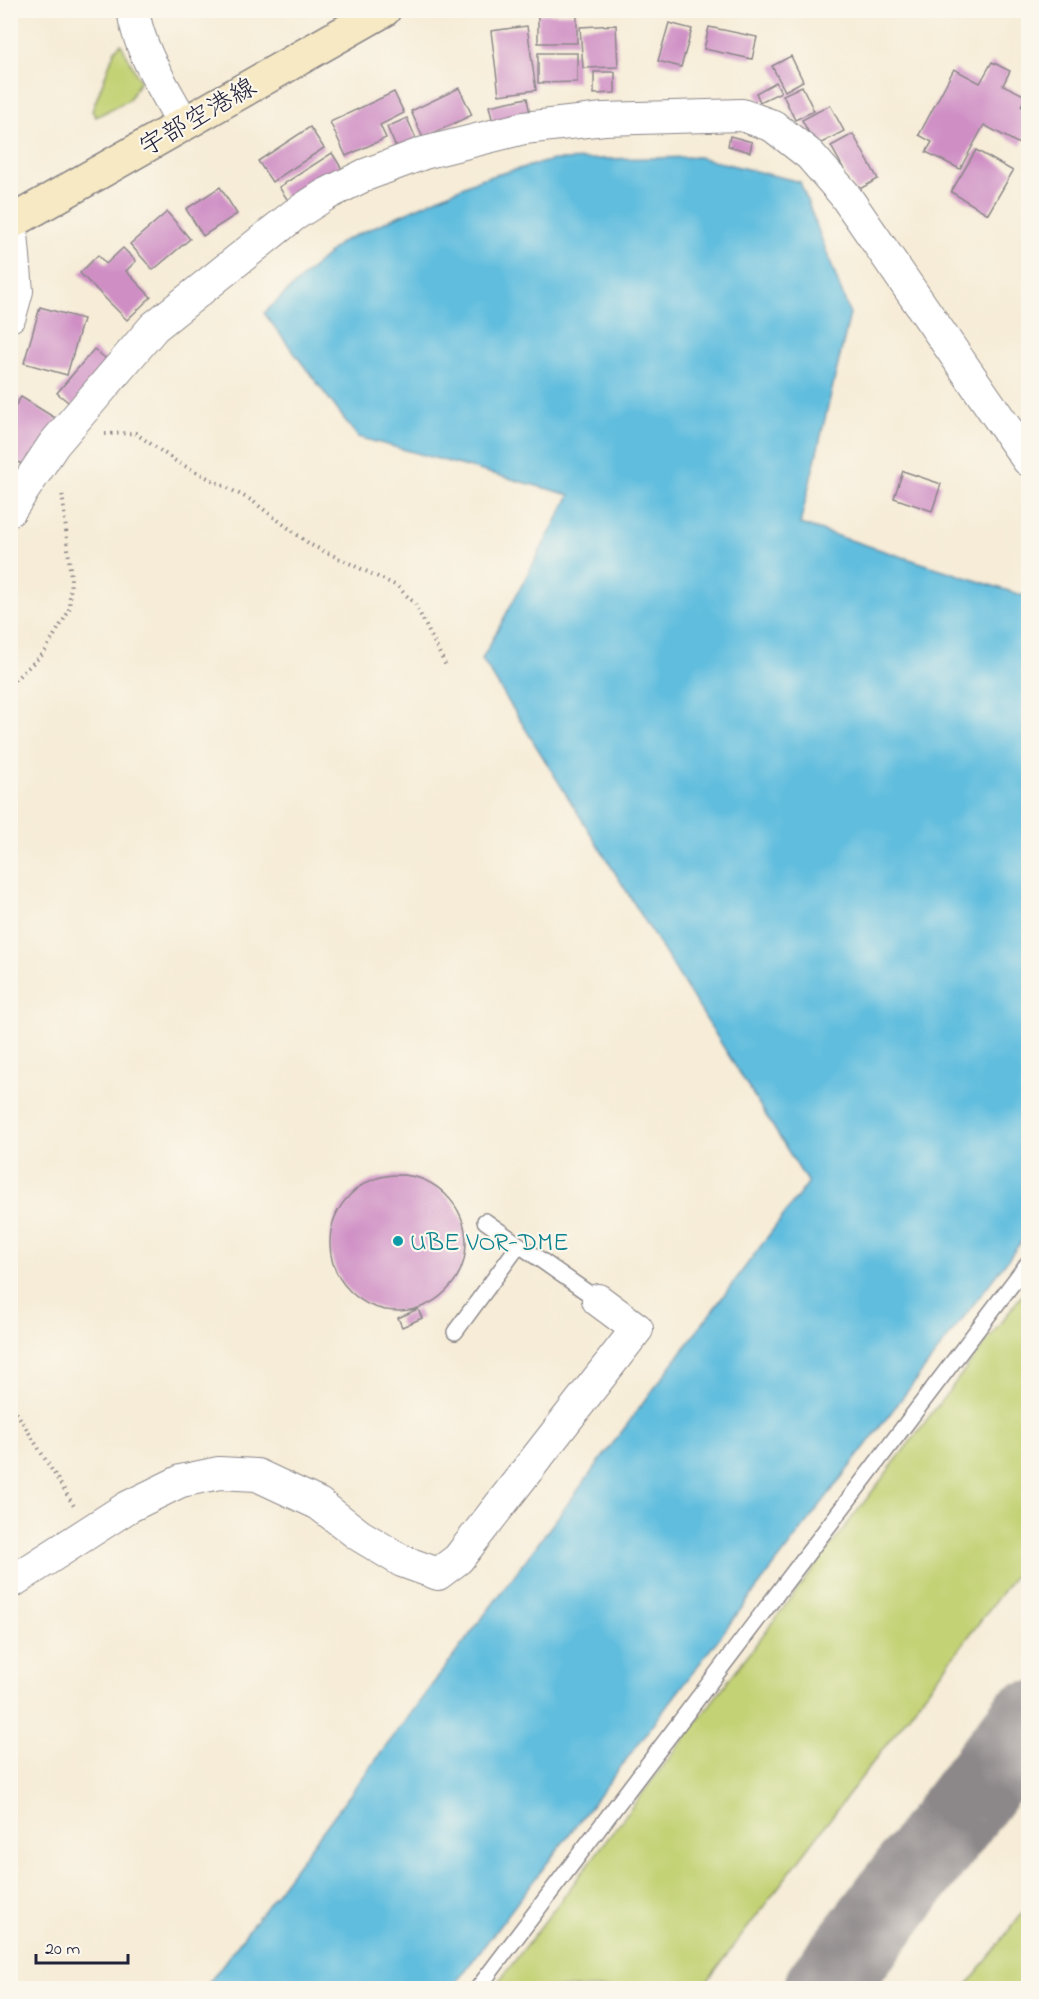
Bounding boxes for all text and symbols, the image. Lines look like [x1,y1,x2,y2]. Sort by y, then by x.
street label: 宇部空港線 [133,70,264,168]
place label: UBE VOR-DME [410,1225,569,1263]
marker: UBE VOR-DME [391,1234,405,1248]
scale bar [36,1927,128,1965]
text: 20 m [45,1937,80,1963]

